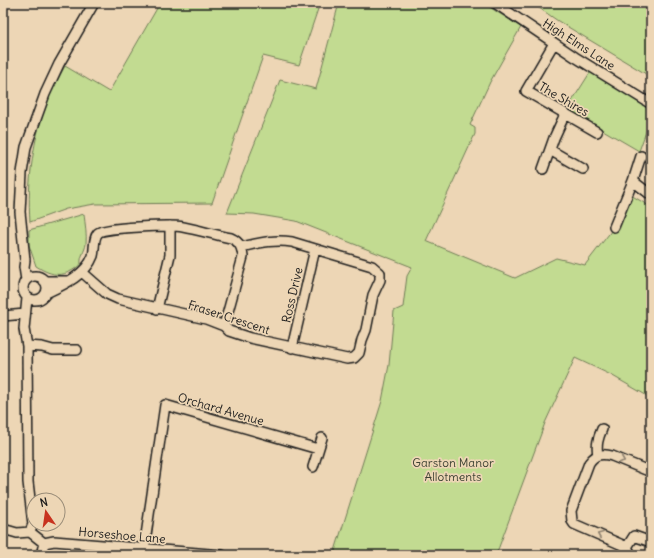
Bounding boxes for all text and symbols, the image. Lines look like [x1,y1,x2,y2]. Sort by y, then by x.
street label: High Elms Lane [540,15,618,73]
street label: The Shires [536,79,592,119]
street label: Ross Drive [278,266,306,324]
street label: Fraser Crescent [186,297,272,337]
street label: Orchard Avenue [176,390,266,428]
park label: Garston Manor Allotments [412,455,494,484]
one-way arrow [617,455,625,463]
north arrow [26,492,66,532]
text: N [38,495,49,510]
street label: Horseshoe Lane [78,524,166,546]
one-way arrow [596,532,603,540]

